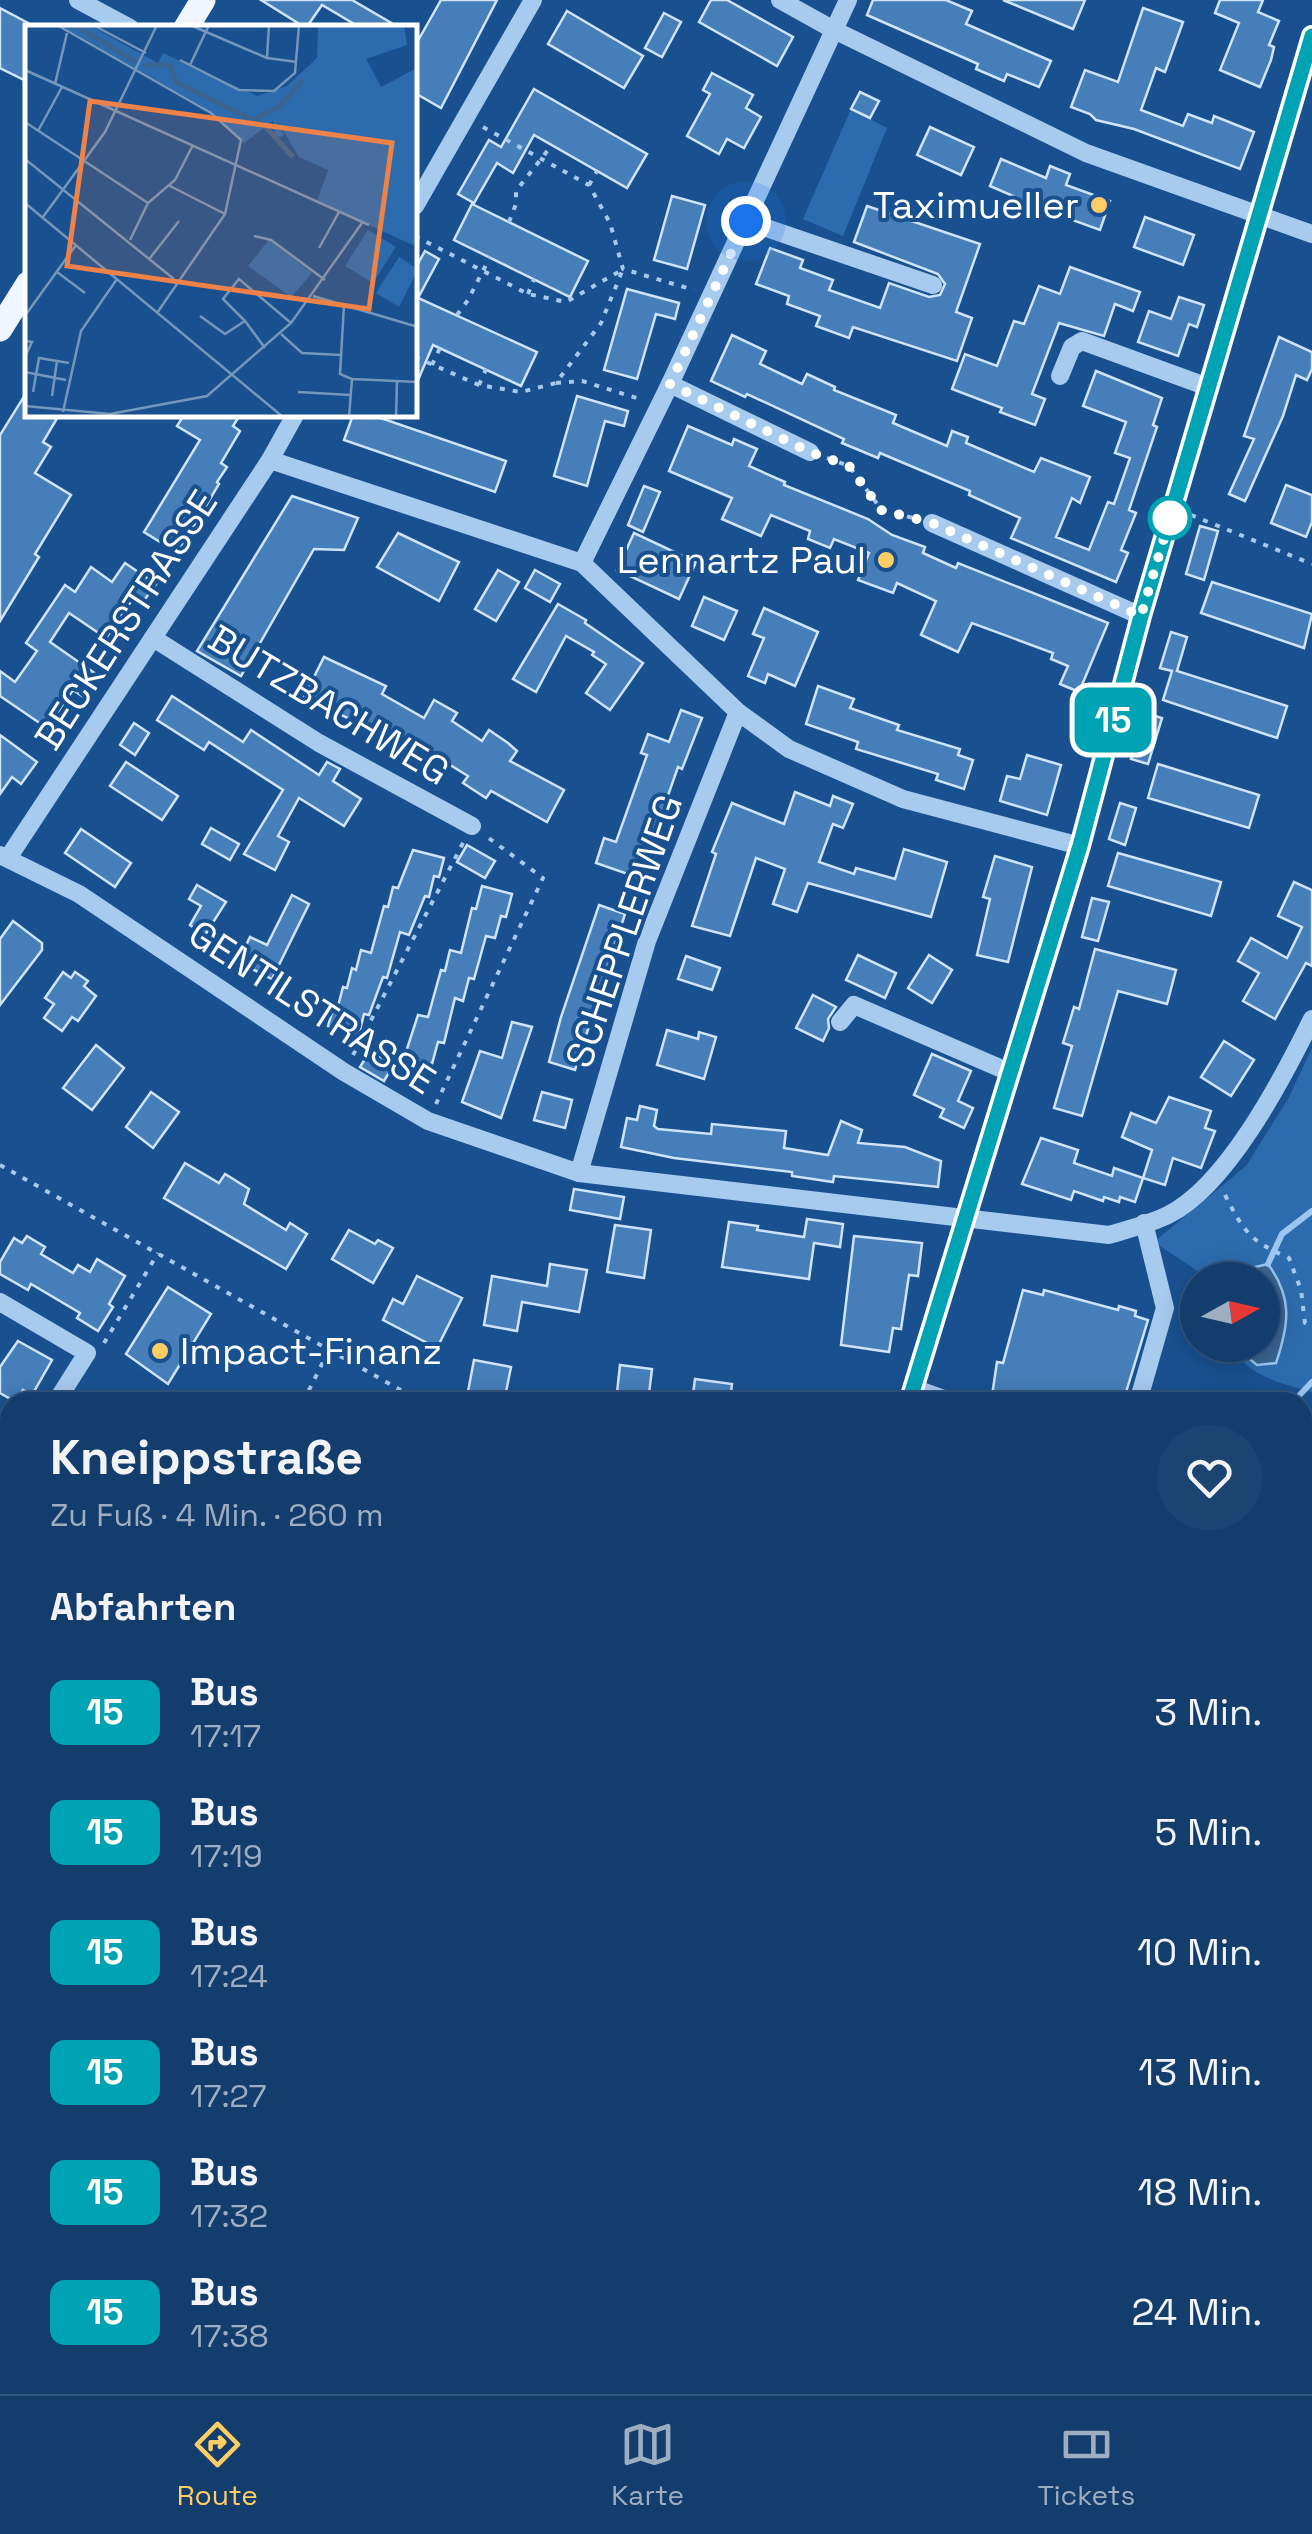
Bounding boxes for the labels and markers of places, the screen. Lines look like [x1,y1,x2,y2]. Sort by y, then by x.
place label: Taximueller [873,181,1079,229]
marker: Taximueller [1088,194,1110,216]
unlabelled marker [1149,497,1191,539]
place label: Lennartz Paul [617,536,866,584]
marker: Lennartz Paul [875,549,897,571]
place label: Impact-Finanz [180,1327,442,1375]
marker: Impact-Finanz [149,1340,171,1362]

